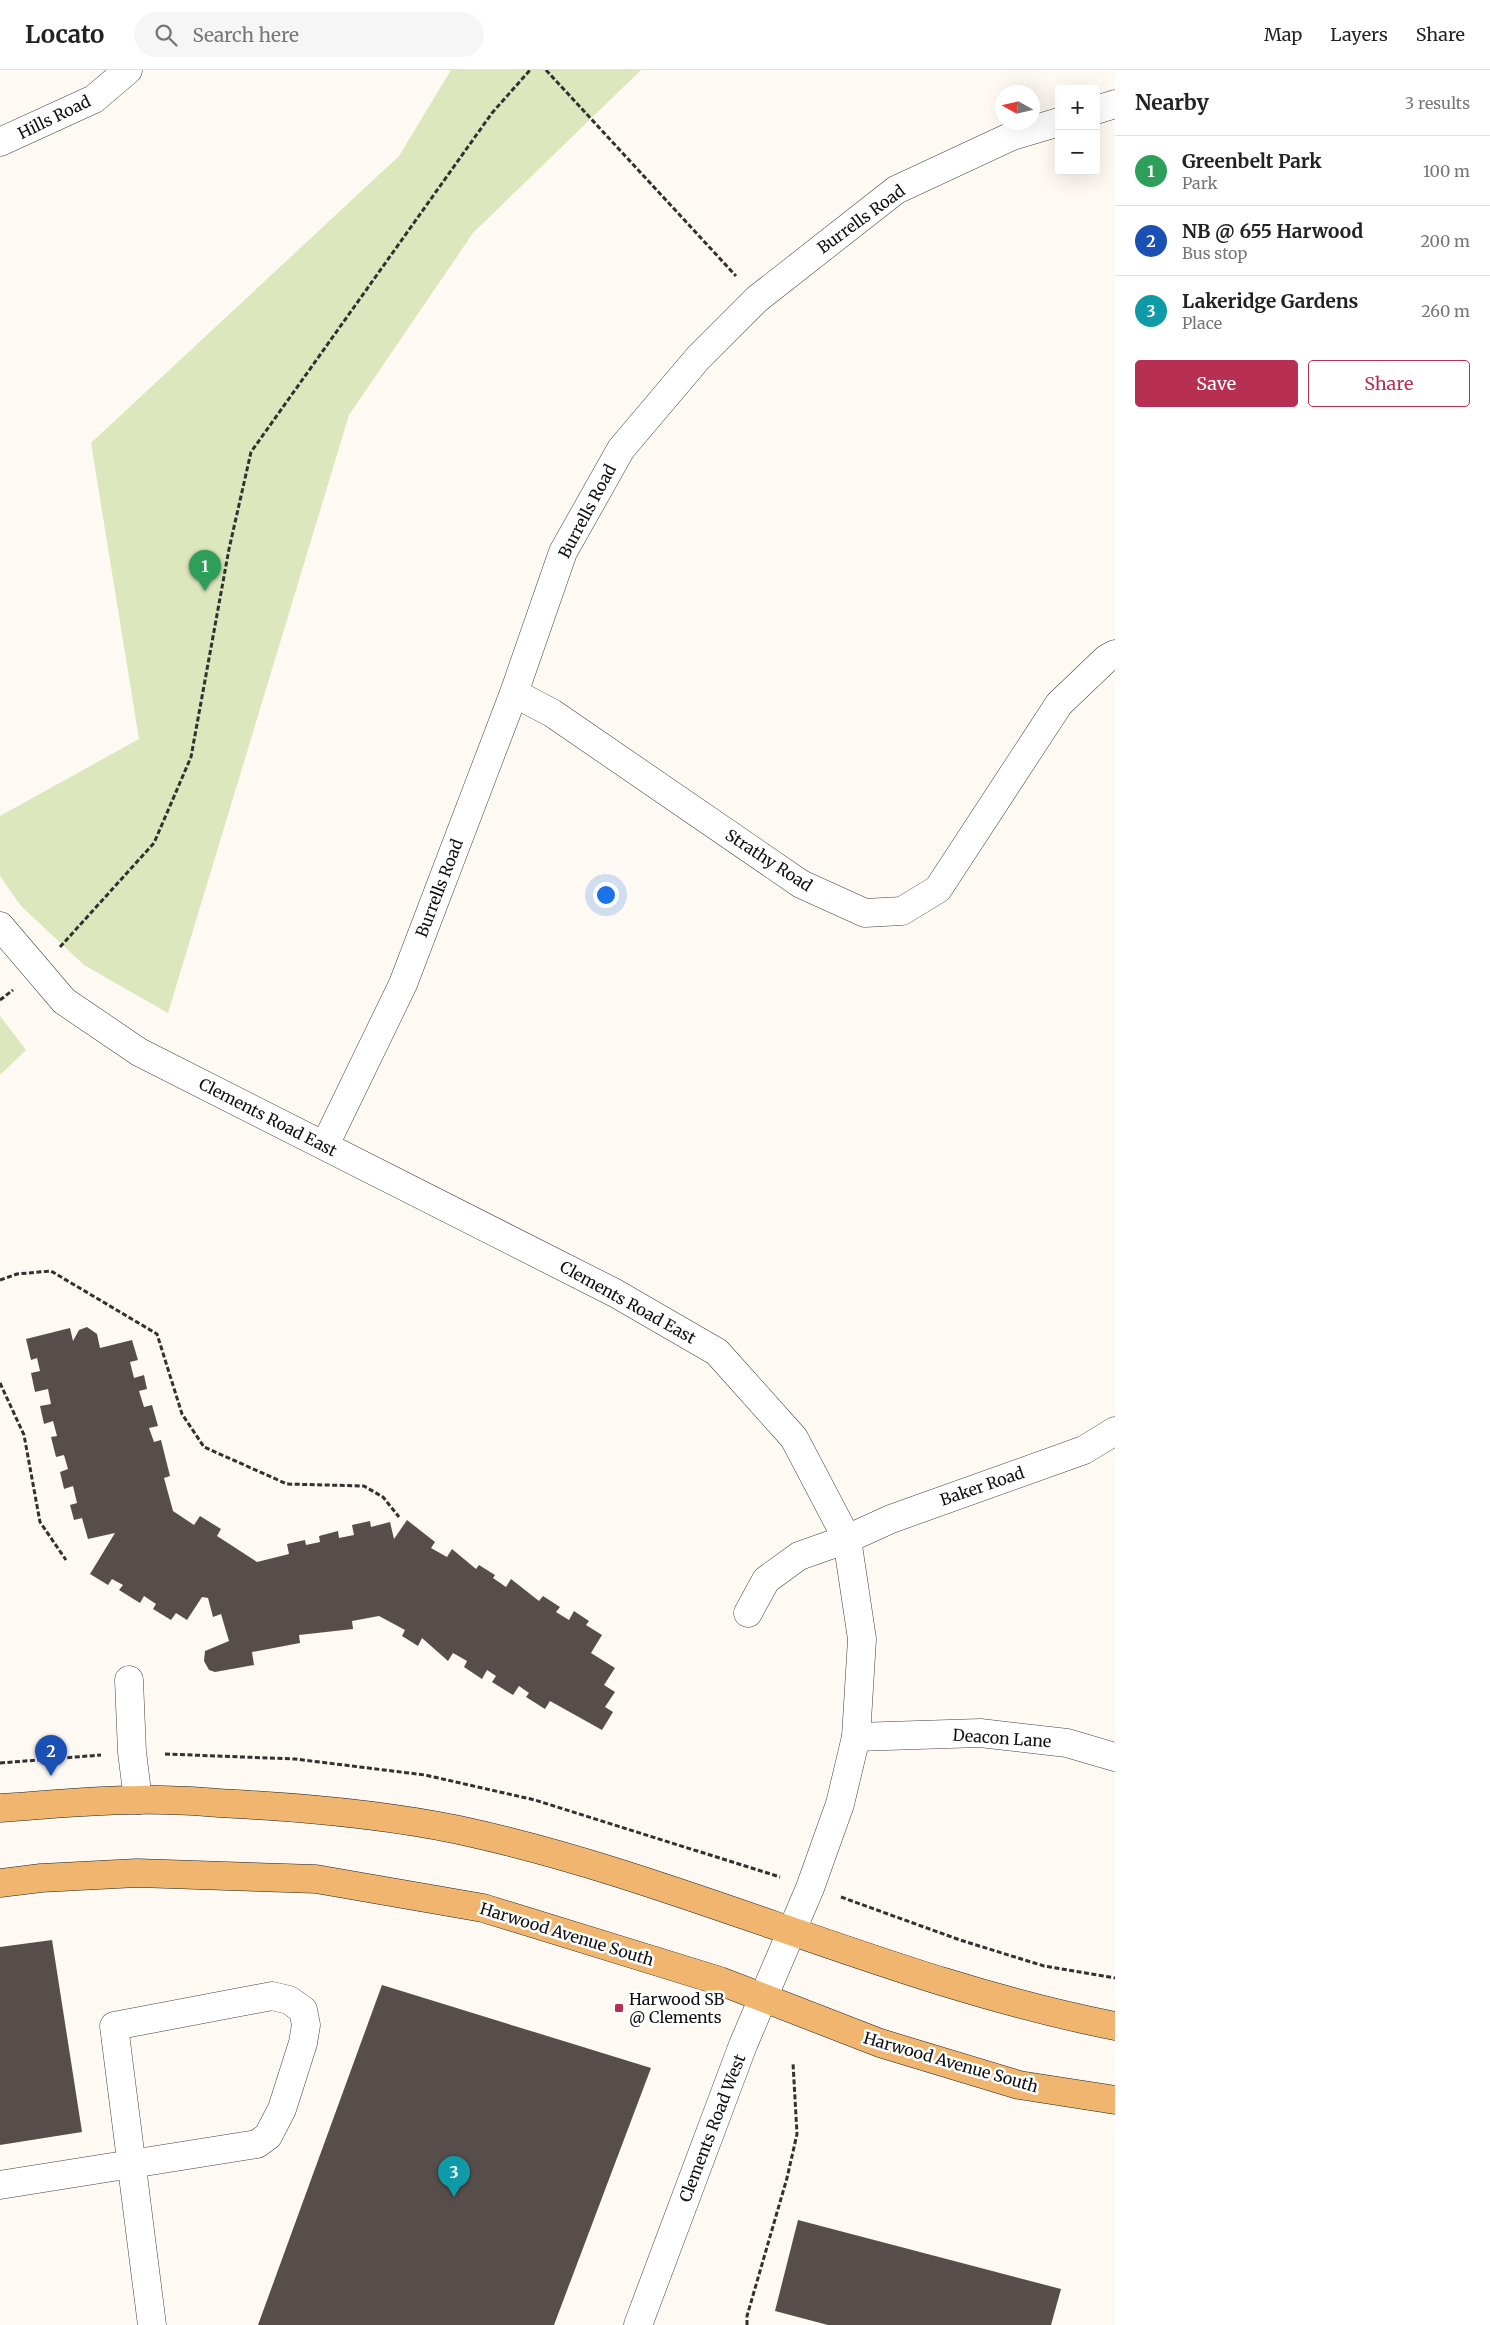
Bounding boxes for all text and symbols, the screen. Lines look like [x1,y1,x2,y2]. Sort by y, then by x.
search box [134,12,484,57]
text: Locato [25,19,104,50]
icon: search [152,21,180,49]
text: Search here [192,23,299,47]
text: Map [1264,23,1302,46]
text: Layers [1330,23,1388,46]
text: Share [1416,23,1465,46]
north arrow [995,85,1040,130]
map controls [1055,85,1100,175]
button: + [1055,85,1100,130]
text: Nearby [1135,89,1209,116]
street label: Hills Road [14,91,94,143]
text: 3 results [1405,93,1470,113]
button: − [1055,130,1100,175]
text: Greenbelt Park [1182,149,1322,173]
text: 1 [1147,161,1155,181]
text: 100 m [1423,161,1470,181]
text: Park [1182,173,1218,193]
street label: Burrells Road [813,180,909,257]
text: NB @ 655 Harwood [1182,219,1363,243]
text: 2 [1146,231,1156,251]
text: 200 m [1420,231,1470,251]
text: Bus stop [1182,243,1247,263]
text: Lakeridge Gardens [1182,289,1358,313]
text: 3 [1146,301,1156,321]
text: 260 m [1421,301,1470,321]
text: Place [1182,313,1222,333]
button: Save [1135,360,1298,407]
button: Share [1308,360,1470,407]
street label: Burrells Road [554,460,620,561]
pin: 1 [189,550,221,591]
street label: Strathy Road [722,825,816,896]
street label: Burrells Road [411,836,467,940]
your location [593,882,619,908]
street label: Clements Road East [196,1074,341,1161]
street label: Clements Road East [557,1256,700,1348]
street label: Baker Road [937,1462,1027,1510]
street label: Deacon Lane [952,1725,1052,1751]
pin: 2 [35,1735,67,1776]
street label: Harwood Avenue South [478,1898,657,1970]
place label: Harwood SB @ Clements [629,1989,725,2027]
marker: Harwood SB @ Clements [613,2002,625,2014]
street label: Harwood Avenue South [861,2027,1041,2097]
street label: Clements Road West [675,2051,750,2205]
pin: 3 [438,2156,470,2197]

